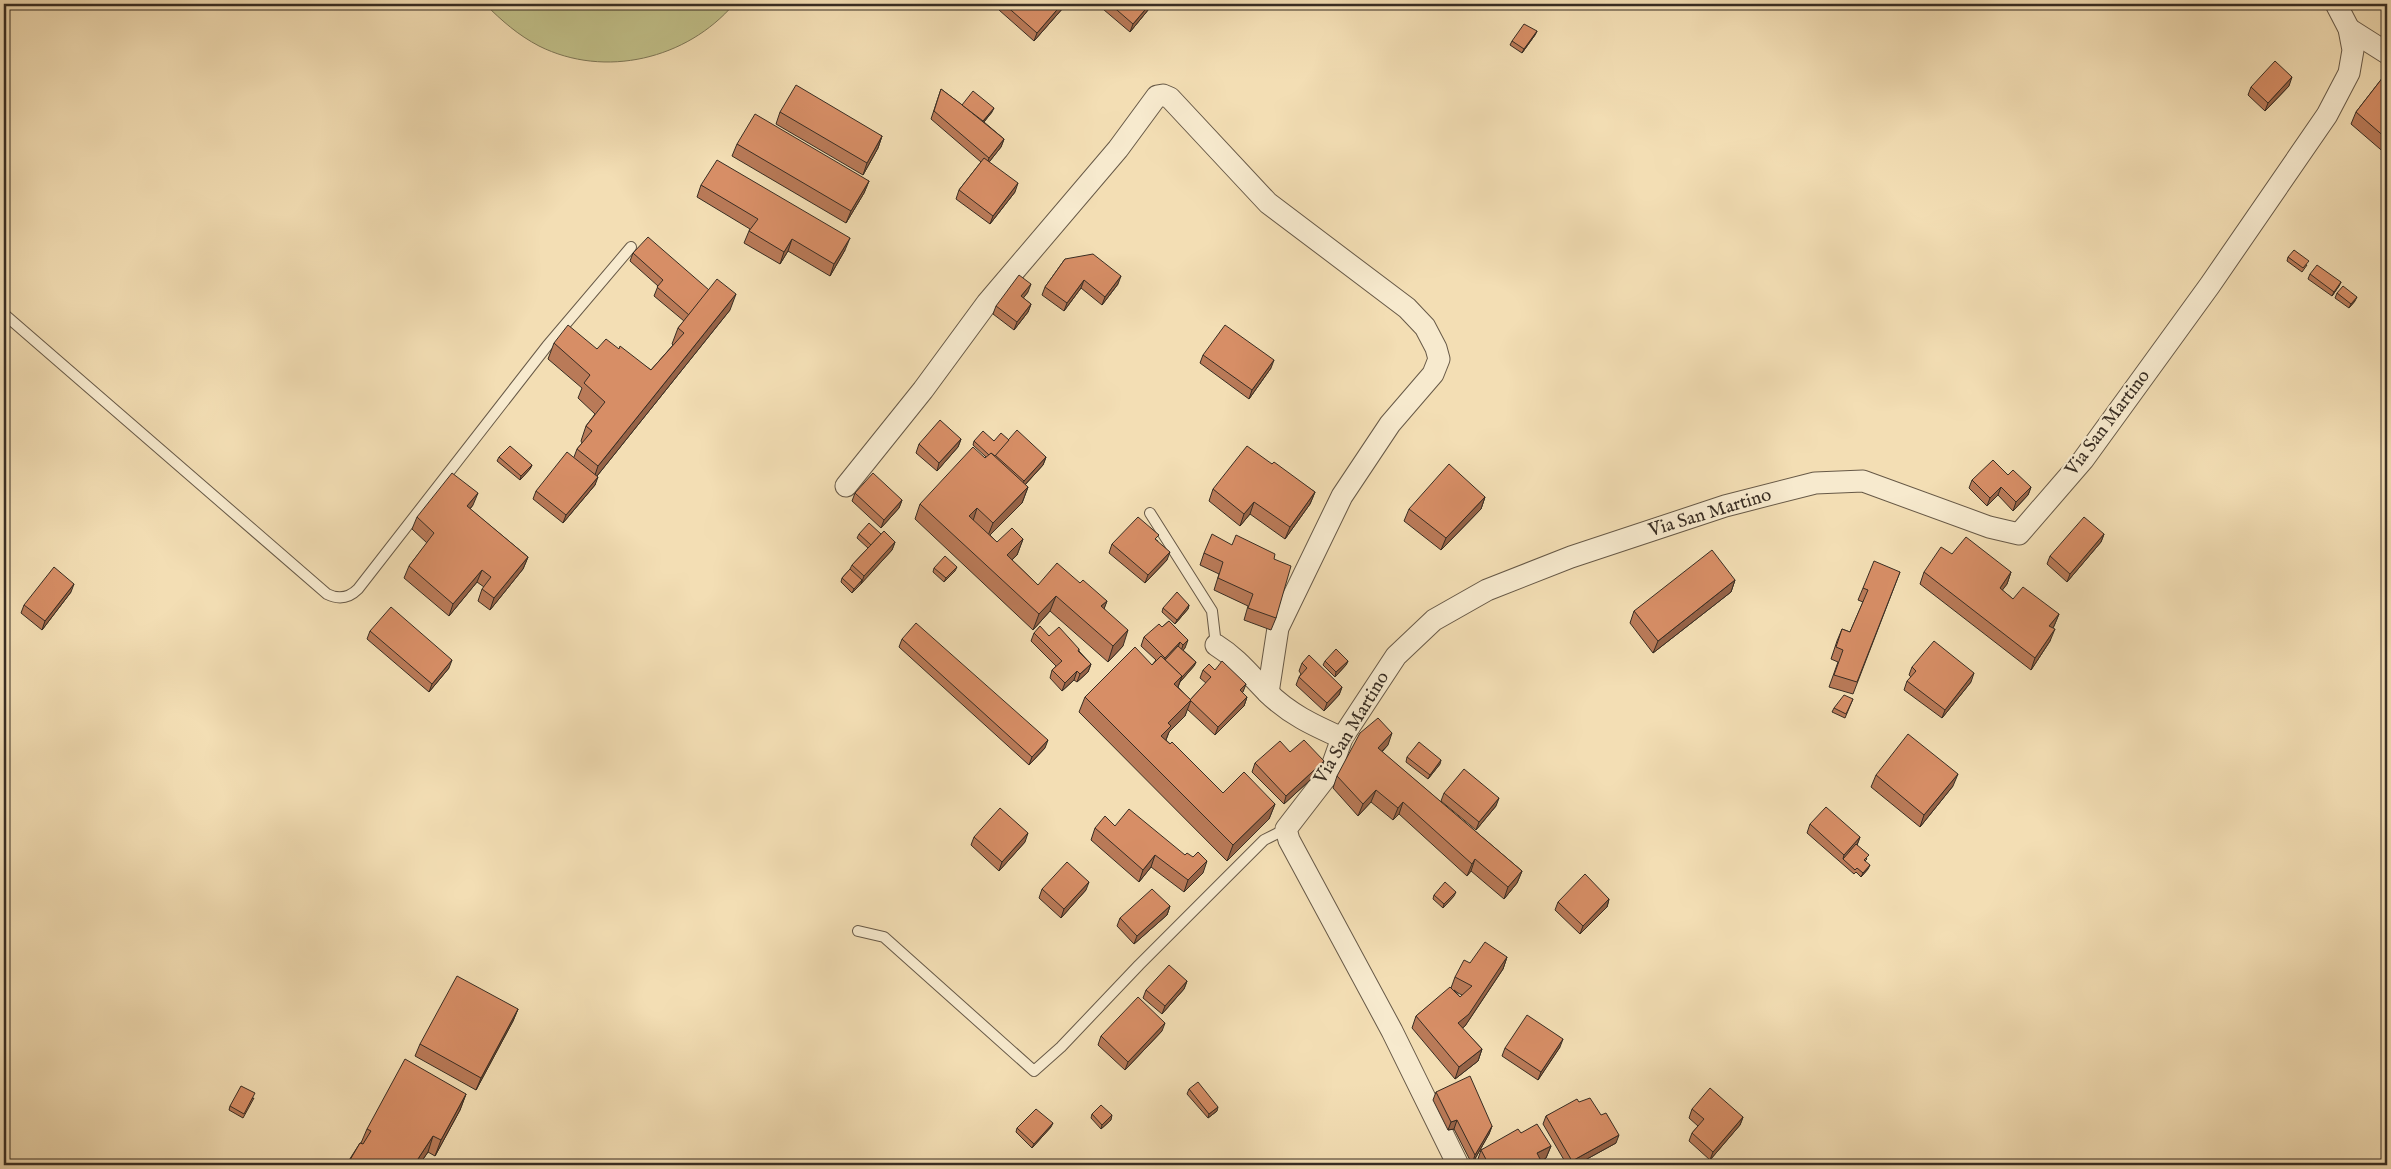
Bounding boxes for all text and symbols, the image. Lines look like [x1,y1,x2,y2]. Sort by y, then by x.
street label: Via San Martino [2060,365,2156,482]
street label: Via San Martino [1645,483,1774,543]
street label: Via San Martino [1308,667,1395,790]

